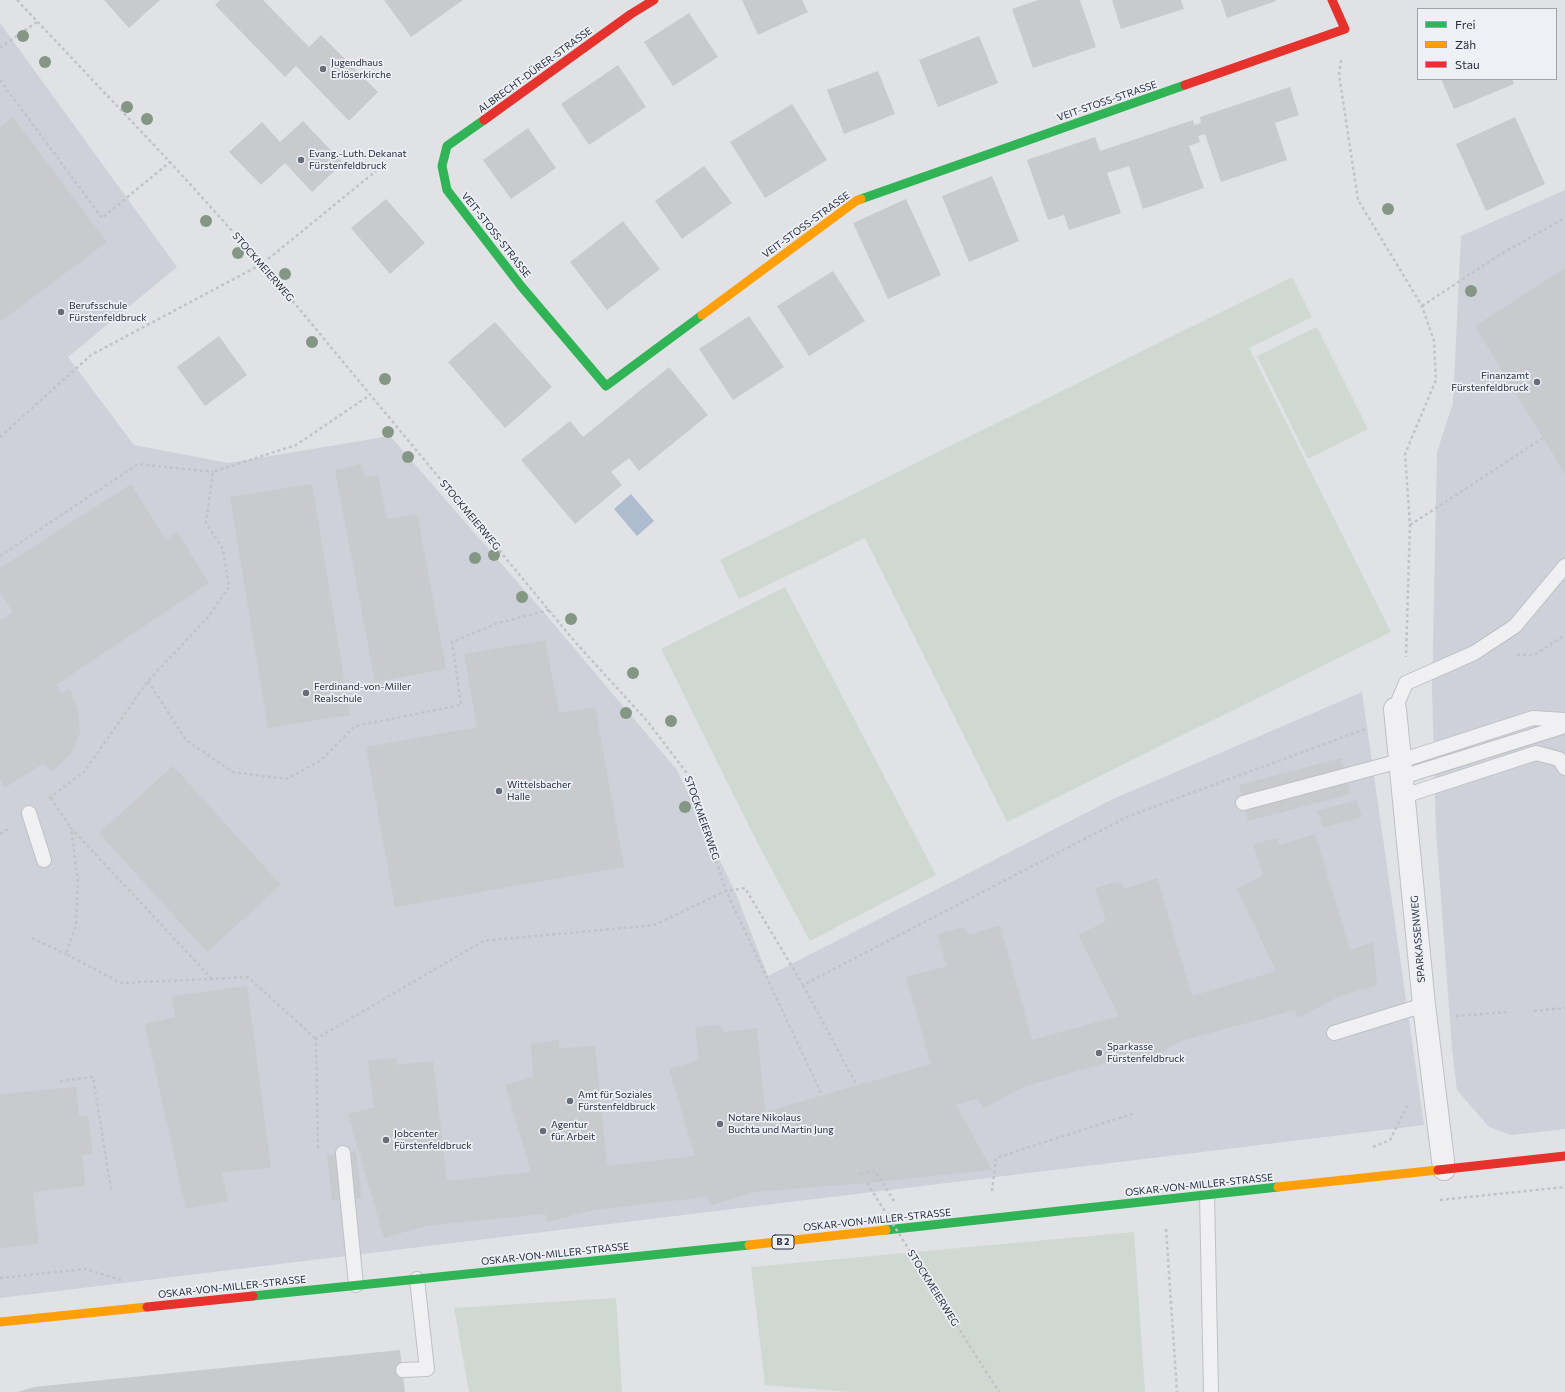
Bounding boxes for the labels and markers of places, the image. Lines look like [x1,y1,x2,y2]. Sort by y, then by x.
place label: Jugendhaus Erlöserkirche [331,57,391,80]
marker: Jugendhaus Erlöserkirche [318,64,328,74]
place label: Evang.-Luth. Dekanat Fürstenfeldbruck [309,148,407,172]
marker: Evang.-Luth. Dekanat Fürstenfeldbruck [296,155,306,165]
place label: Berufsschule Fürstenfeldbruck [69,300,147,324]
marker: Berufsschule Fürstenfeldbruck [56,307,66,317]
place label: Finanzamt Fürstenfeldbruck [1451,370,1529,394]
marker: Finanzamt Fürstenfeldbruck [1532,377,1542,387]
place label: Ferdinand-von-Miller Realschule [314,681,411,704]
marker: Ferdinand-von-Miller Realschule [301,688,311,698]
place label: Wittelsbacher Halle [507,779,571,802]
marker: Wittelsbacher Halle [494,786,504,796]
place label: Sparkasse Fürstenfeldbruck [1107,1041,1185,1064]
marker: Sparkasse Fürstenfeldbruck [1094,1048,1104,1058]
place label: Amt für Soziales Fürstenfeldbruck [578,1089,656,1112]
marker: Amt für Soziales Fürstenfeldbruck [565,1096,575,1106]
place label: Notare Nikolaus Buchta und Martin Jung [728,1112,834,1136]
place label: Agentur für Arbeit [551,1119,595,1142]
marker: Notare Nikolaus Buchta und Martin Jung [715,1119,725,1129]
marker: Agentur für Arbeit [538,1126,548,1136]
place label: Jobcenter Fürstenfeldbruck [394,1128,472,1152]
marker: Jobcenter Fürstenfeldbruck [381,1135,391,1145]

